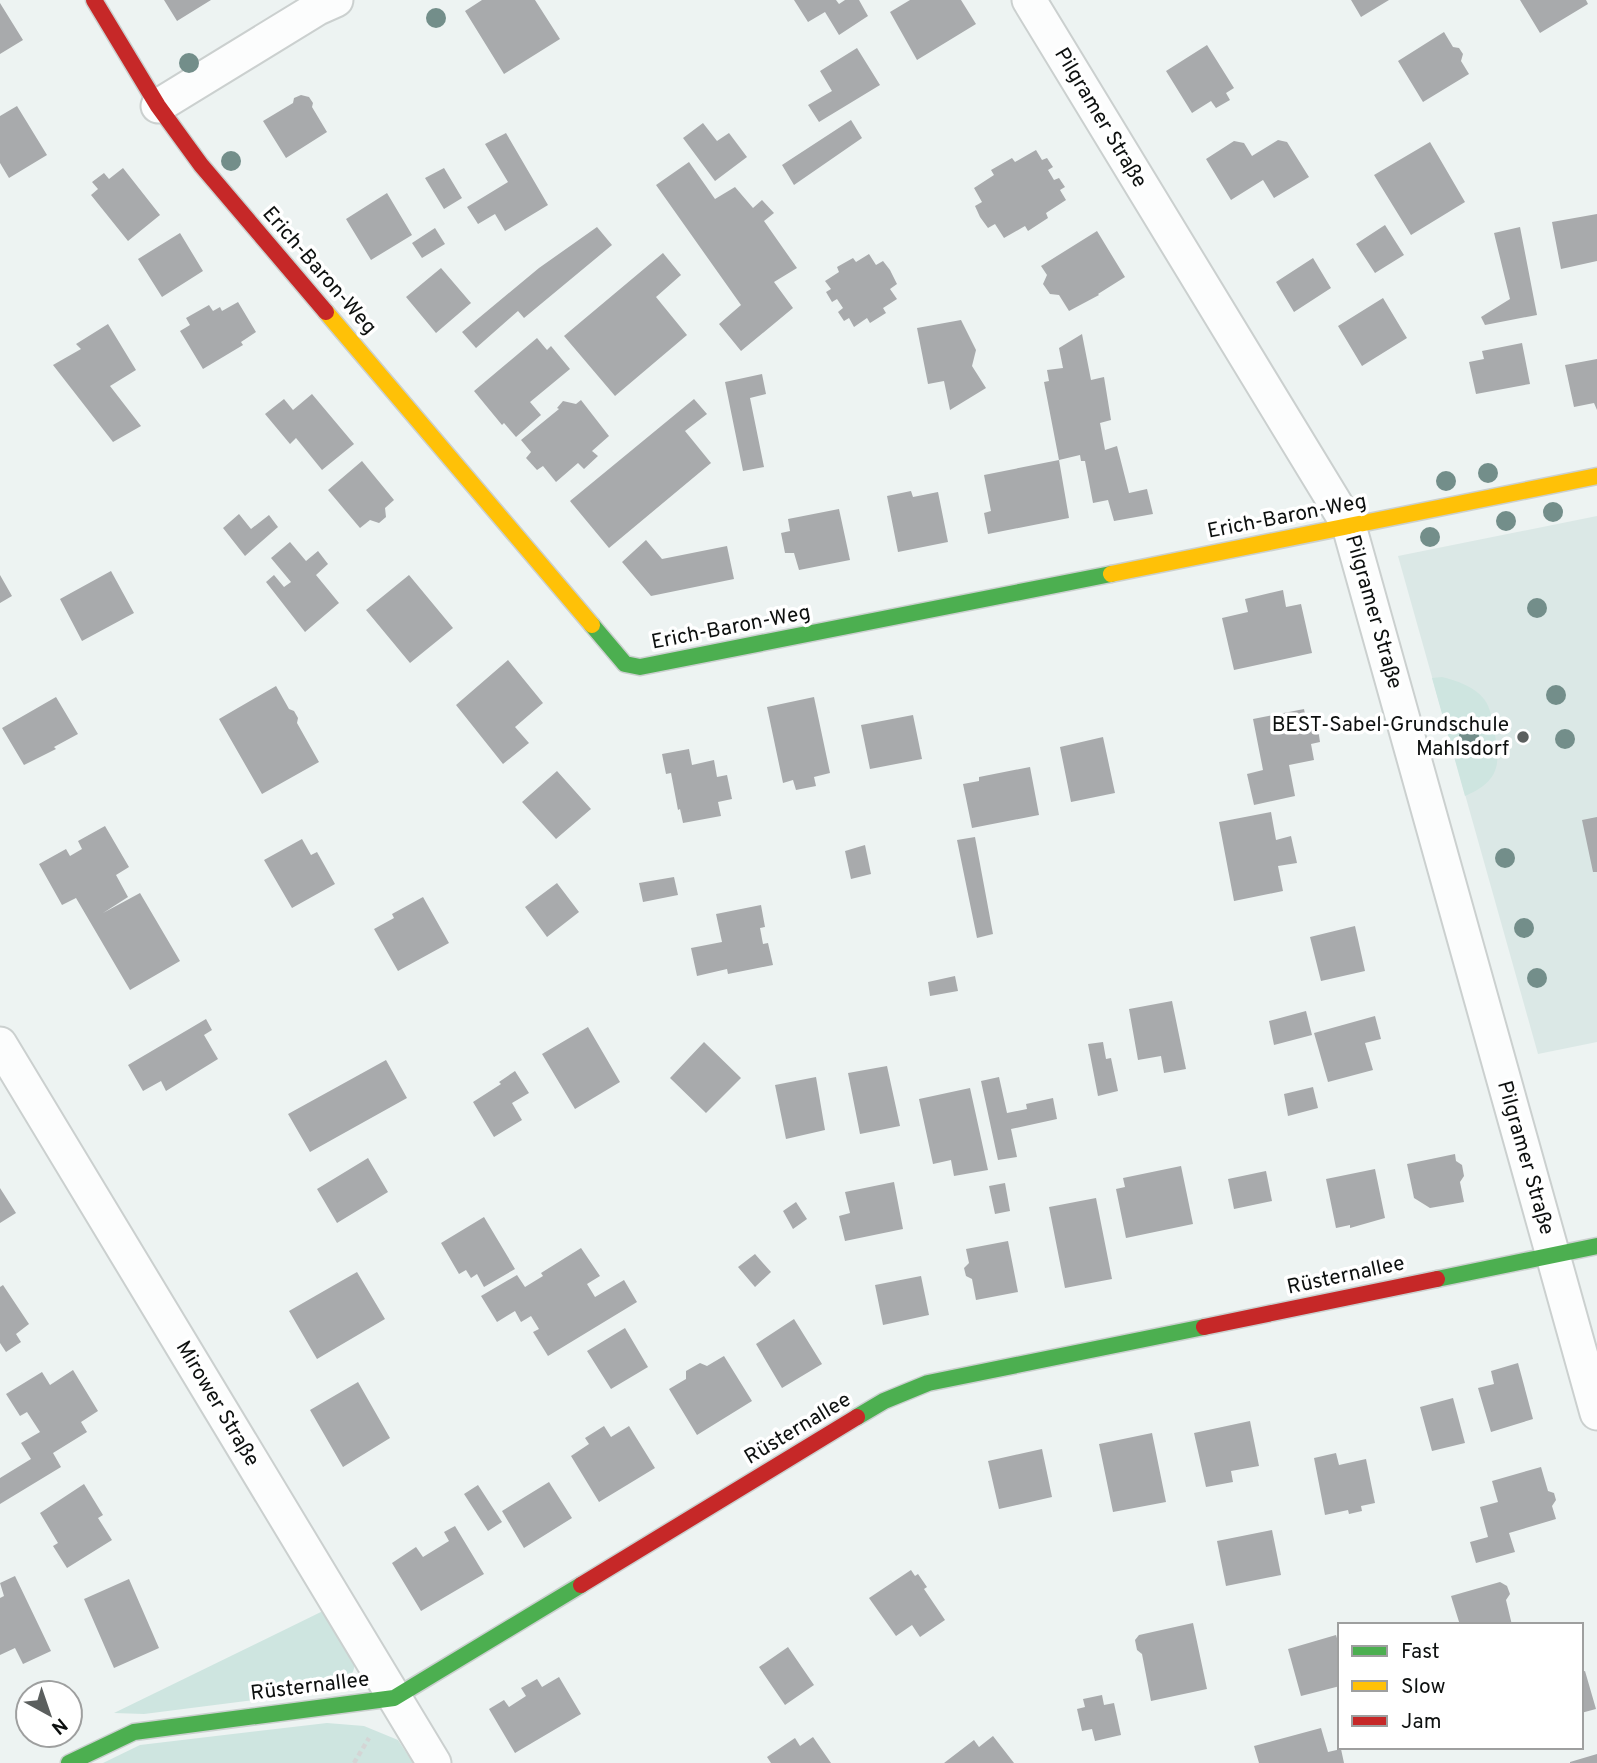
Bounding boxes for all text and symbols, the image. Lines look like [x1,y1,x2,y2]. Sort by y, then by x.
street label: Pilgramer Straße [1047,43,1153,193]
street label: Erich-Baron-Weg [256,201,382,341]
street label: Erich-Baron-Weg [1205,488,1369,546]
street label: Pilgramer Straße [1338,532,1408,692]
street label: Erich-Baron-Weg [649,599,813,657]
place label: BEST-Sabel-Grundschule Mahlsdorf [1272,712,1509,763]
marker: BEST-Sabel-Grundschule Mahlsdorf [1515,729,1531,745]
street label: Pilgramer Straße [1490,1078,1560,1238]
street label: Rüsternallee [1285,1250,1407,1302]
street label: Mirower Straße [169,1336,265,1472]
street label: Rüsternallee [740,1387,856,1471]
legend [1338,1623,1583,1749]
text: Fast [1401,1639,1440,1666]
street label: Rüsternallee [249,1666,371,1708]
text: Slow [1401,1674,1446,1701]
north arrow [14,1679,84,1749]
text: Jam [1401,1709,1442,1736]
text: N [46,1712,72,1739]

